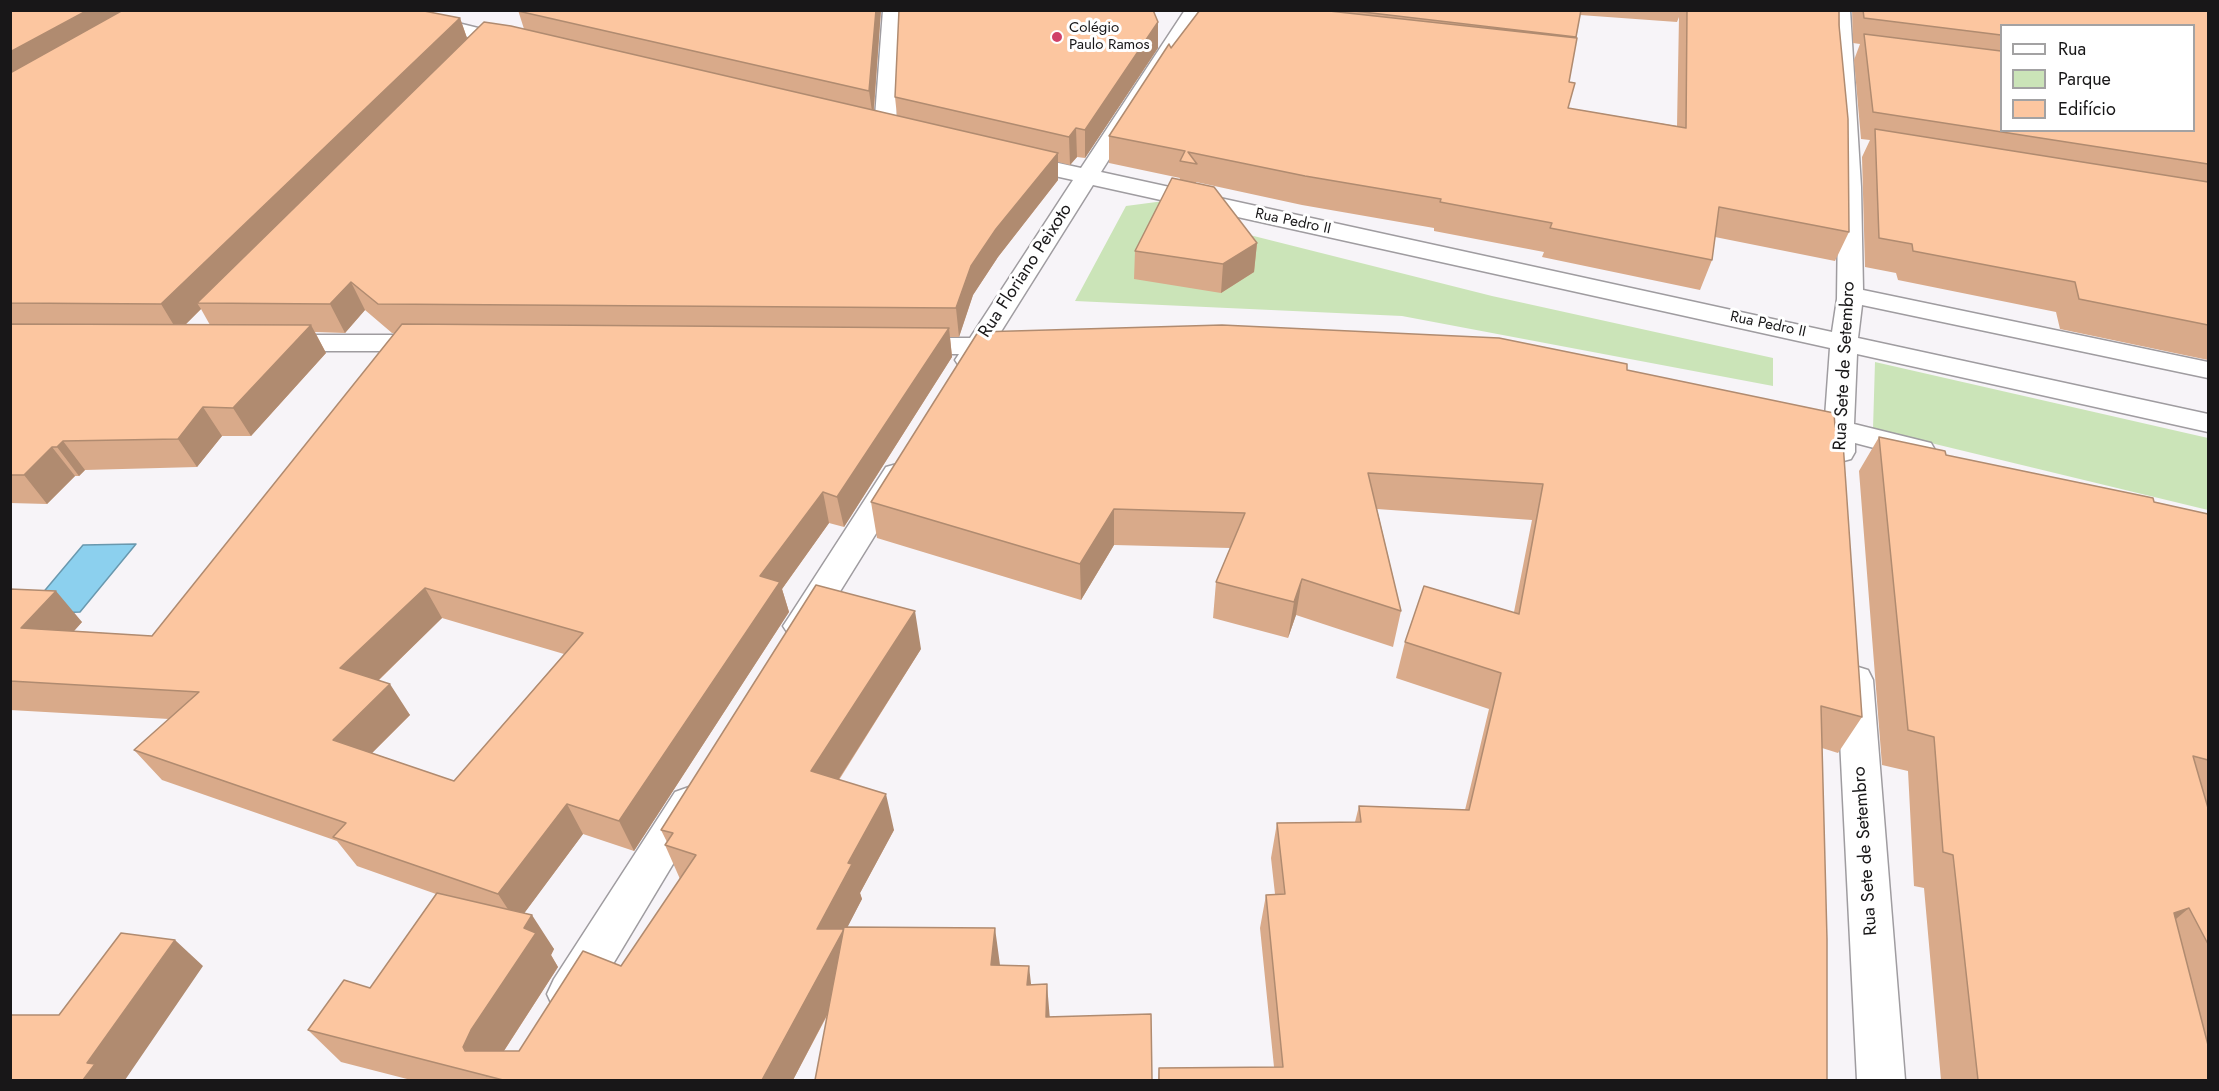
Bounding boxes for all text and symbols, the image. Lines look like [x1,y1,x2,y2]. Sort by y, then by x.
place label: Colégio Paulo Ramos [1069,19,1150,54]
legend [2000,24,2195,132]
marker: Colégio Paulo Ramos [1050,30,1064,44]
text: Rua [2058,36,2086,62]
text: Parque [2058,66,2111,92]
text: Edifício [2058,96,2116,122]
street label: Rua Floriano Peixoto [975,200,1077,342]
street label: Rua Pedro II [1253,205,1333,239]
street label: Rua Sete de Setembro [1830,281,1860,451]
street label: Rua Pedro II [1728,308,1808,342]
street label: Rua Sete de Setembro [1849,766,1883,936]

